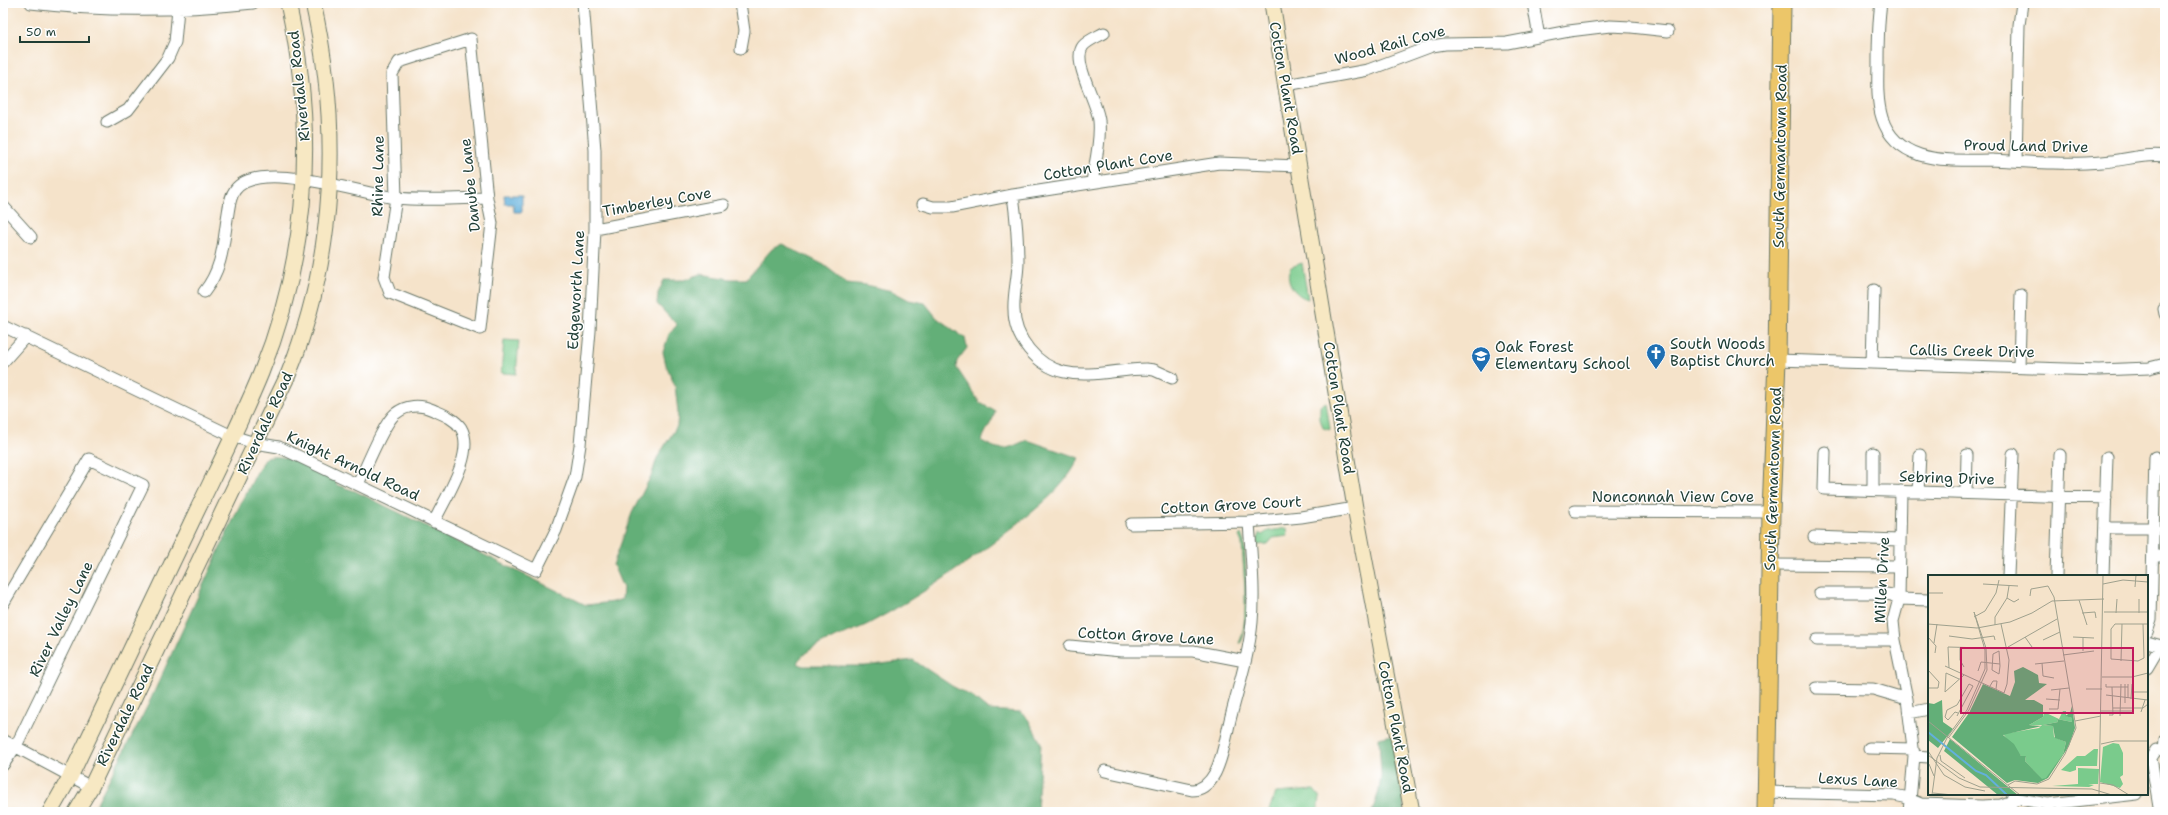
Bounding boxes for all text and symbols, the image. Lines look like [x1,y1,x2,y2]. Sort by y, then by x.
scale bar [20,18,89,44]
street label: Cotton Plant Road [1264,20,1308,156]
street label: Wood Rail Cove [1332,21,1448,69]
text: 50 m [26,24,56,40]
street label: Riverdale Road [283,29,315,142]
street label: South Germantown Road [1768,63,1792,248]
street label: Rhine Lane [367,135,389,217]
street label: Proud Land Drive [1963,135,2089,157]
street label: Danube Lane [455,137,485,233]
street label: Cotton Plant Cove [1042,145,1174,185]
street label: Timberley Cove [601,183,713,221]
street label: Edgeworth Lane [563,230,589,350]
place label: South Woods Baptist Church [1670,334,1775,371]
place label: Oak Forest Elementary School [1495,337,1631,374]
street label: Cotton Plant Road [1319,340,1359,476]
street label: Callis Creek Drive [1909,340,2035,362]
church icon: South Woods Baptist Church [1645,342,1667,370]
school or university icon: Oak Forest Elementary School [1470,345,1492,373]
street label: Riverdale Road [232,368,298,478]
street label: South Germantown Road [1760,386,1786,571]
street label: Knight Arnold Road [283,426,423,506]
street label: Sebring Drive [1899,466,1995,490]
street label: Nonconnah View Cove [1592,487,1754,507]
street label: Cotton Grove Court [1160,491,1302,519]
street label: Millen Drive [1870,536,1894,624]
street label: River Valley Lane [24,558,98,680]
inset map [1928,575,2148,795]
street label: Cotton Grove Lane [1077,622,1215,650]
street label: Cotton Plant Road [1373,659,1419,795]
street label: Riverdale Road [92,660,159,769]
street label: Lexus Lane [1817,768,1899,792]

